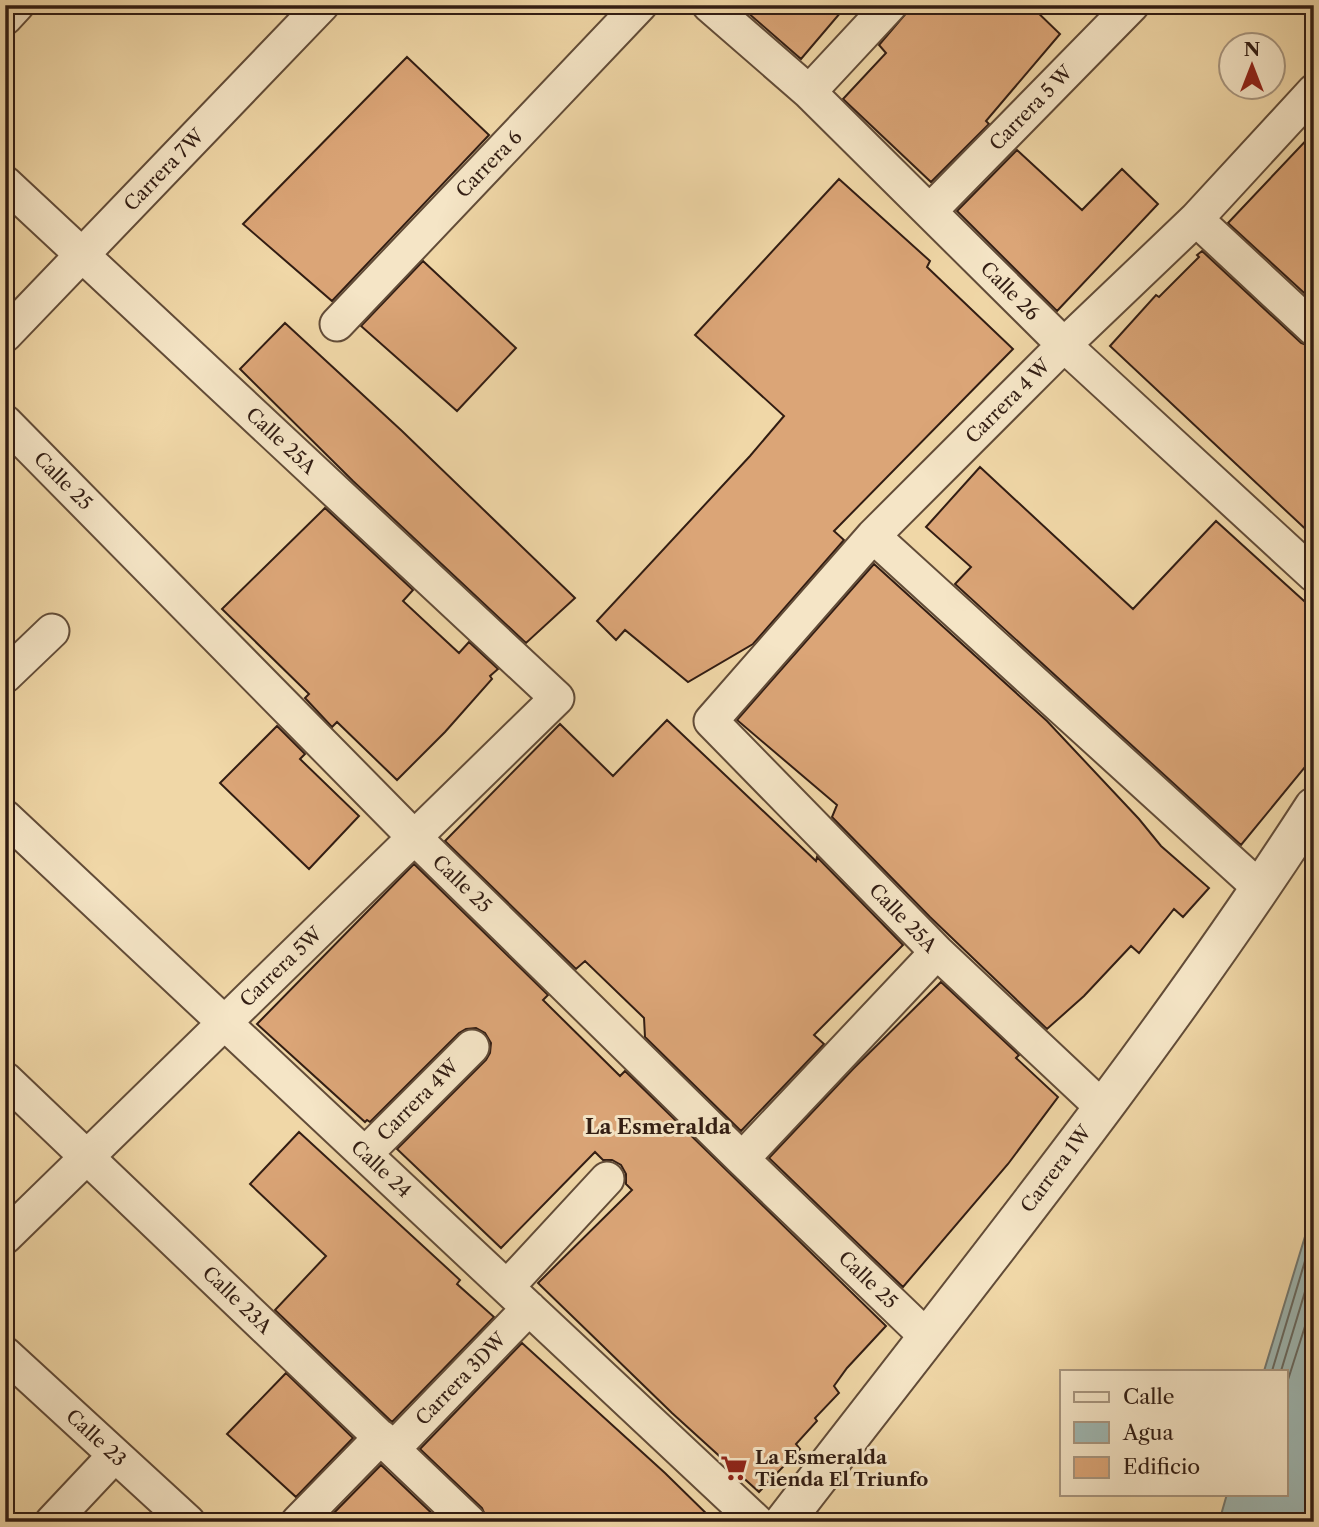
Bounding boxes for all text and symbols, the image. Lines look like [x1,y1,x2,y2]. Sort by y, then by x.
north arrow [1218,32,1288,102]
text: N [1244,38,1260,61]
street label: Carrera 5 W [985,60,1078,155]
street label: Carrera 7W [119,123,210,216]
street label: Carrera 6 [451,125,527,203]
street label: Calle 26 [976,257,1044,325]
street label: Carrera 4 W [961,353,1056,448]
street label: Calle 25A [241,403,321,480]
street label: Calle 25 [29,447,97,515]
street label: Calle 25 [428,850,496,918]
street label: Calle 25A [865,879,942,958]
street label: Carrera 5W [235,921,328,1012]
street label: Carrera 4W [373,1054,464,1145]
district label: La Esmeralda [585,1114,732,1139]
street label: Carrera 1W [1016,1120,1097,1217]
street label: Calle 24 [346,1135,416,1203]
street label: Calle 25 [834,1246,902,1314]
street label: Calle 23A [198,1261,277,1339]
street label: Carrera 3DW [411,1327,512,1430]
legend [1060,1370,1288,1496]
text: Calle [1123,1384,1175,1409]
street label: Calle 23 [61,1405,131,1471]
text: Agua [1122,1420,1175,1445]
place label: La Esmeralda Tienda El Triunfo [755,1446,928,1491]
supermarket icon: La Esmeralda Tienda El Triunfo [719,1453,749,1483]
text: Edificio [1123,1454,1200,1479]

